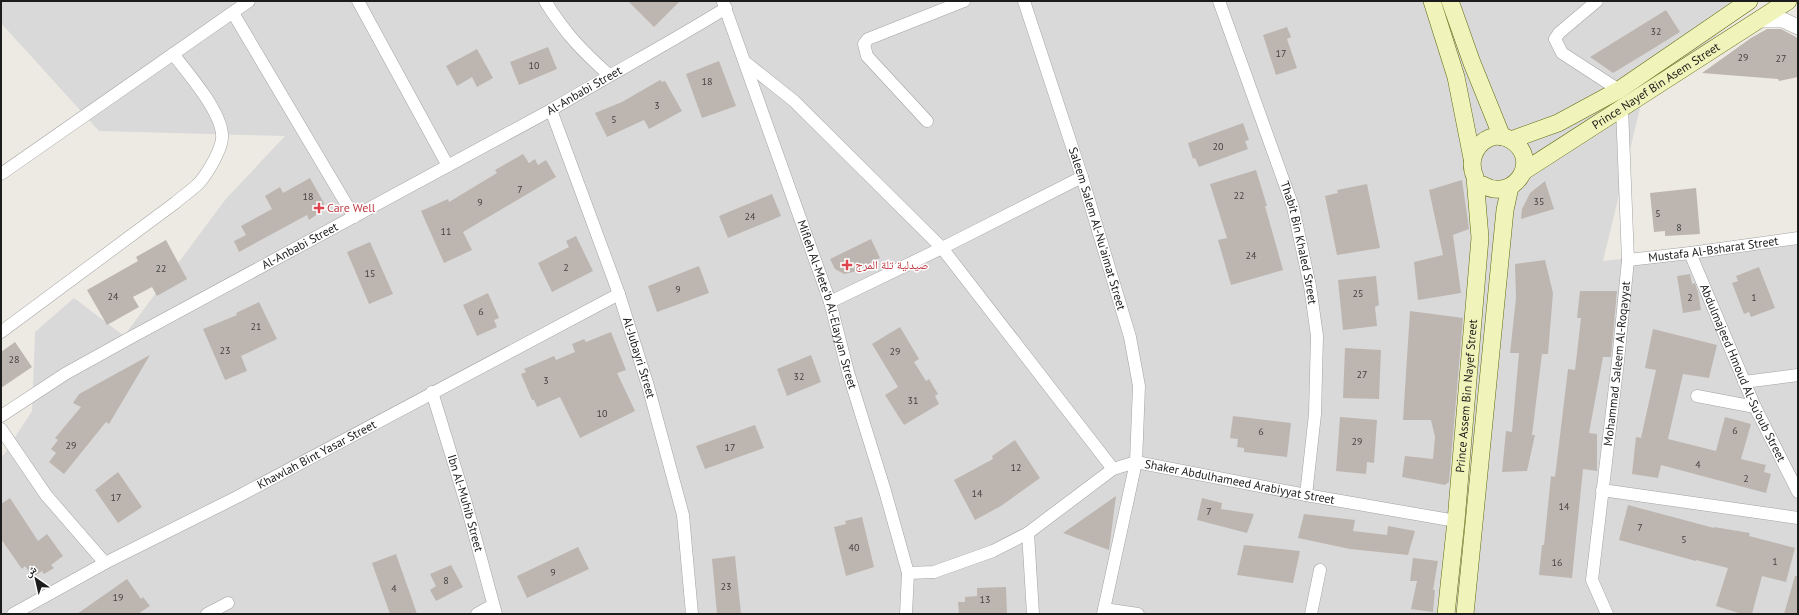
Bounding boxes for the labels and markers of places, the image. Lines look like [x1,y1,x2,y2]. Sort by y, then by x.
place label: Care Well [327,200,376,215]
marker: Care Well [314,203,324,213]
place label: صيدلية تلة المرج [855,257,928,272]
marker: صيدلية تلة المرج [842,260,852,270]

